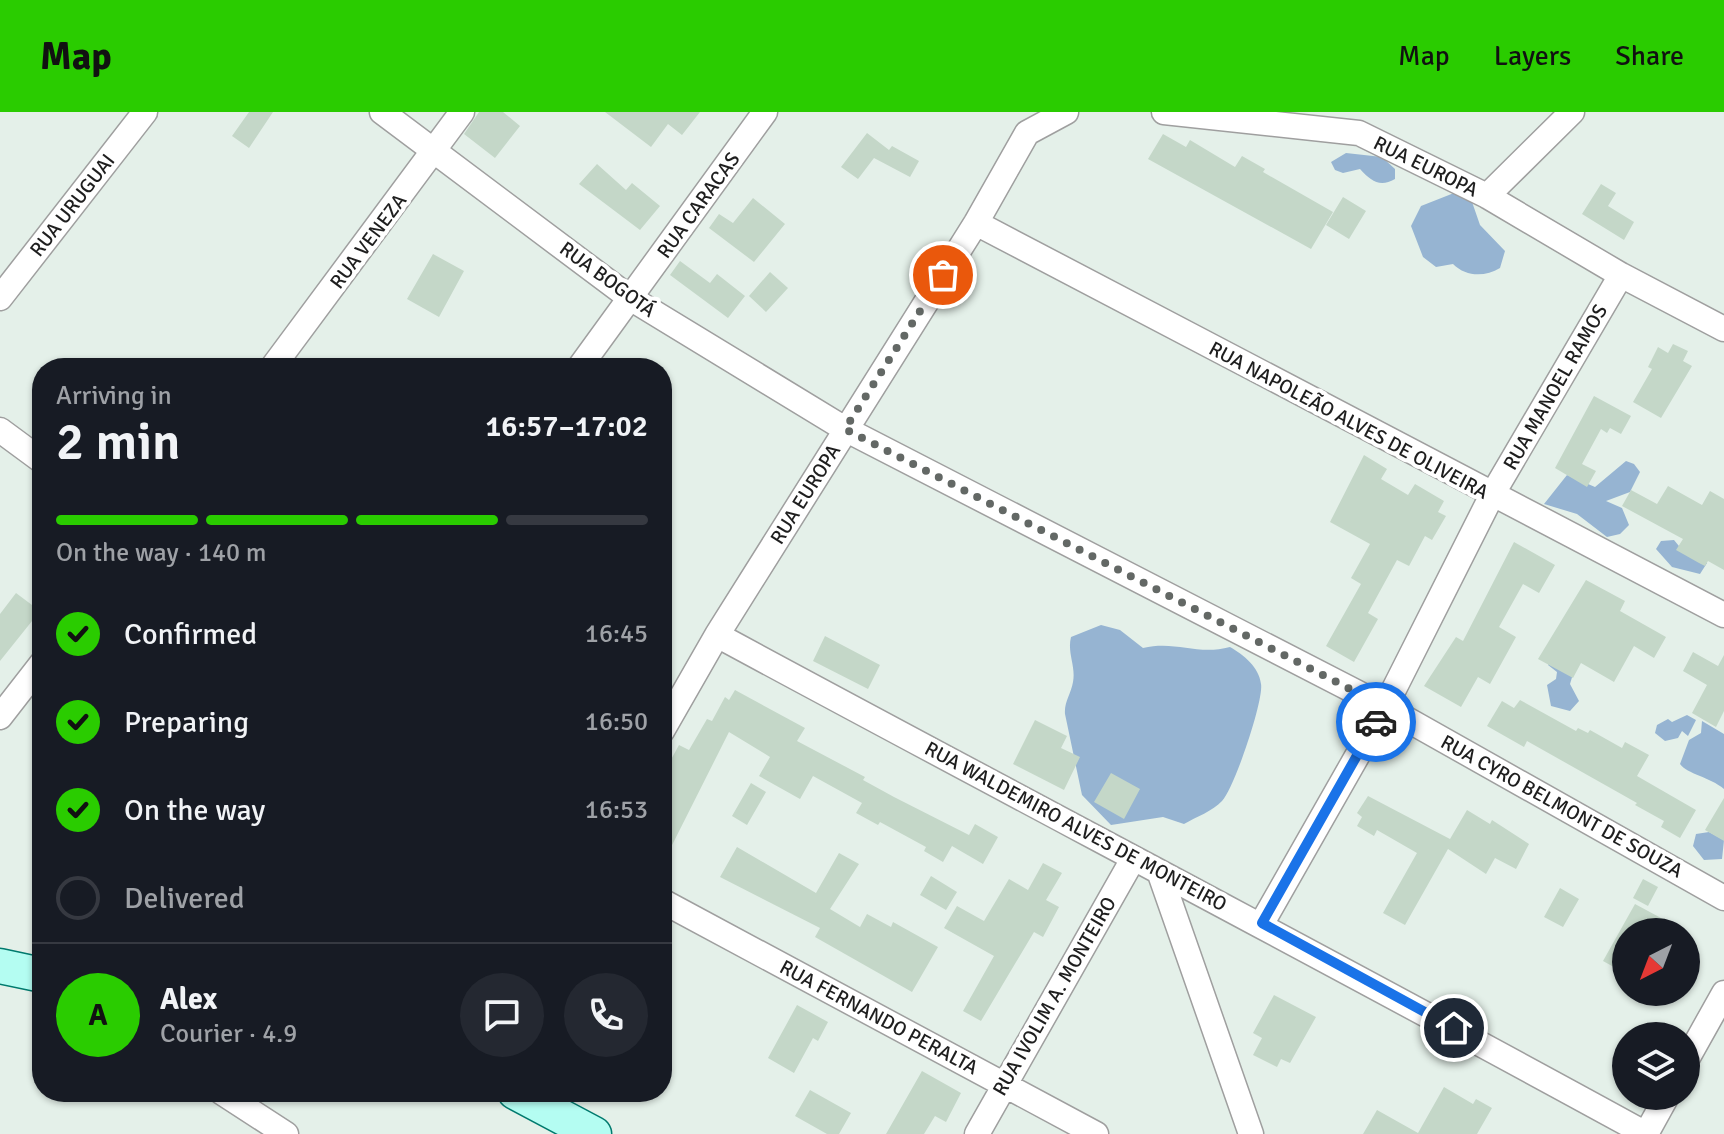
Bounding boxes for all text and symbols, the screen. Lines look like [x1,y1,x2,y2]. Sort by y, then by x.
text: Map [40,33,112,80]
text: Map [1398,39,1450,73]
text: Layers [1494,39,1571,73]
text: Share [1615,39,1684,73]
street label: RUA EUROPA [1369,130,1482,203]
street label: RUA CARACAS [652,147,745,263]
street label: RUA URUGUAI [24,149,120,262]
street label: RUA VENEZA [325,189,412,294]
street label: RUA BOGOTÁ [555,236,661,323]
pin [909,241,977,309]
icon: bag [921,253,965,297]
street label: RUA MANOEL RAMOS [1498,300,1613,475]
street label: RUA NAPOLEÃO ALVES DE OLIVEIRA [1205,336,1493,505]
text: Arriving in [56,380,172,412]
text: 16:57–17:02 [485,408,648,445]
text: 2 min [56,410,181,474]
street label: RUA EUROPA [765,440,846,549]
text: On the way · 140 m [56,537,266,569]
icon: check [56,612,100,656]
text: Confirmed [124,616,257,653]
text: 16:45 [585,618,648,650]
courier [1336,682,1416,762]
icon: check [56,700,100,744]
icon: car [1354,700,1398,744]
text: Preparing [124,704,249,741]
text: 16:50 [585,706,648,738]
street label: RUA CYRO BELMONT DE SOUZA [1436,729,1687,884]
street label: RUA WALDEMIRO ALVES DE MONTEIRO [920,736,1231,917]
icon: check [56,788,100,832]
text: On the way [124,792,265,829]
text: 16:53 [585,794,648,826]
text: Delivered [124,880,245,917]
street label: RUA IVOLIM A. MONTEIRO [987,892,1122,1100]
north arrow [1612,918,1700,1006]
map controls [1612,918,1700,1110]
street label: RUA FERNANDO PERALTA [775,955,982,1080]
button: chat [460,973,544,1057]
button: phone [564,973,648,1057]
text: Alex [160,981,217,1018]
pin [1420,994,1488,1062]
text: A [88,997,108,1034]
icon: home [1432,1006,1476,1050]
text: Courier · 4.9 [160,1018,297,1050]
button: layers [1612,1022,1700,1110]

